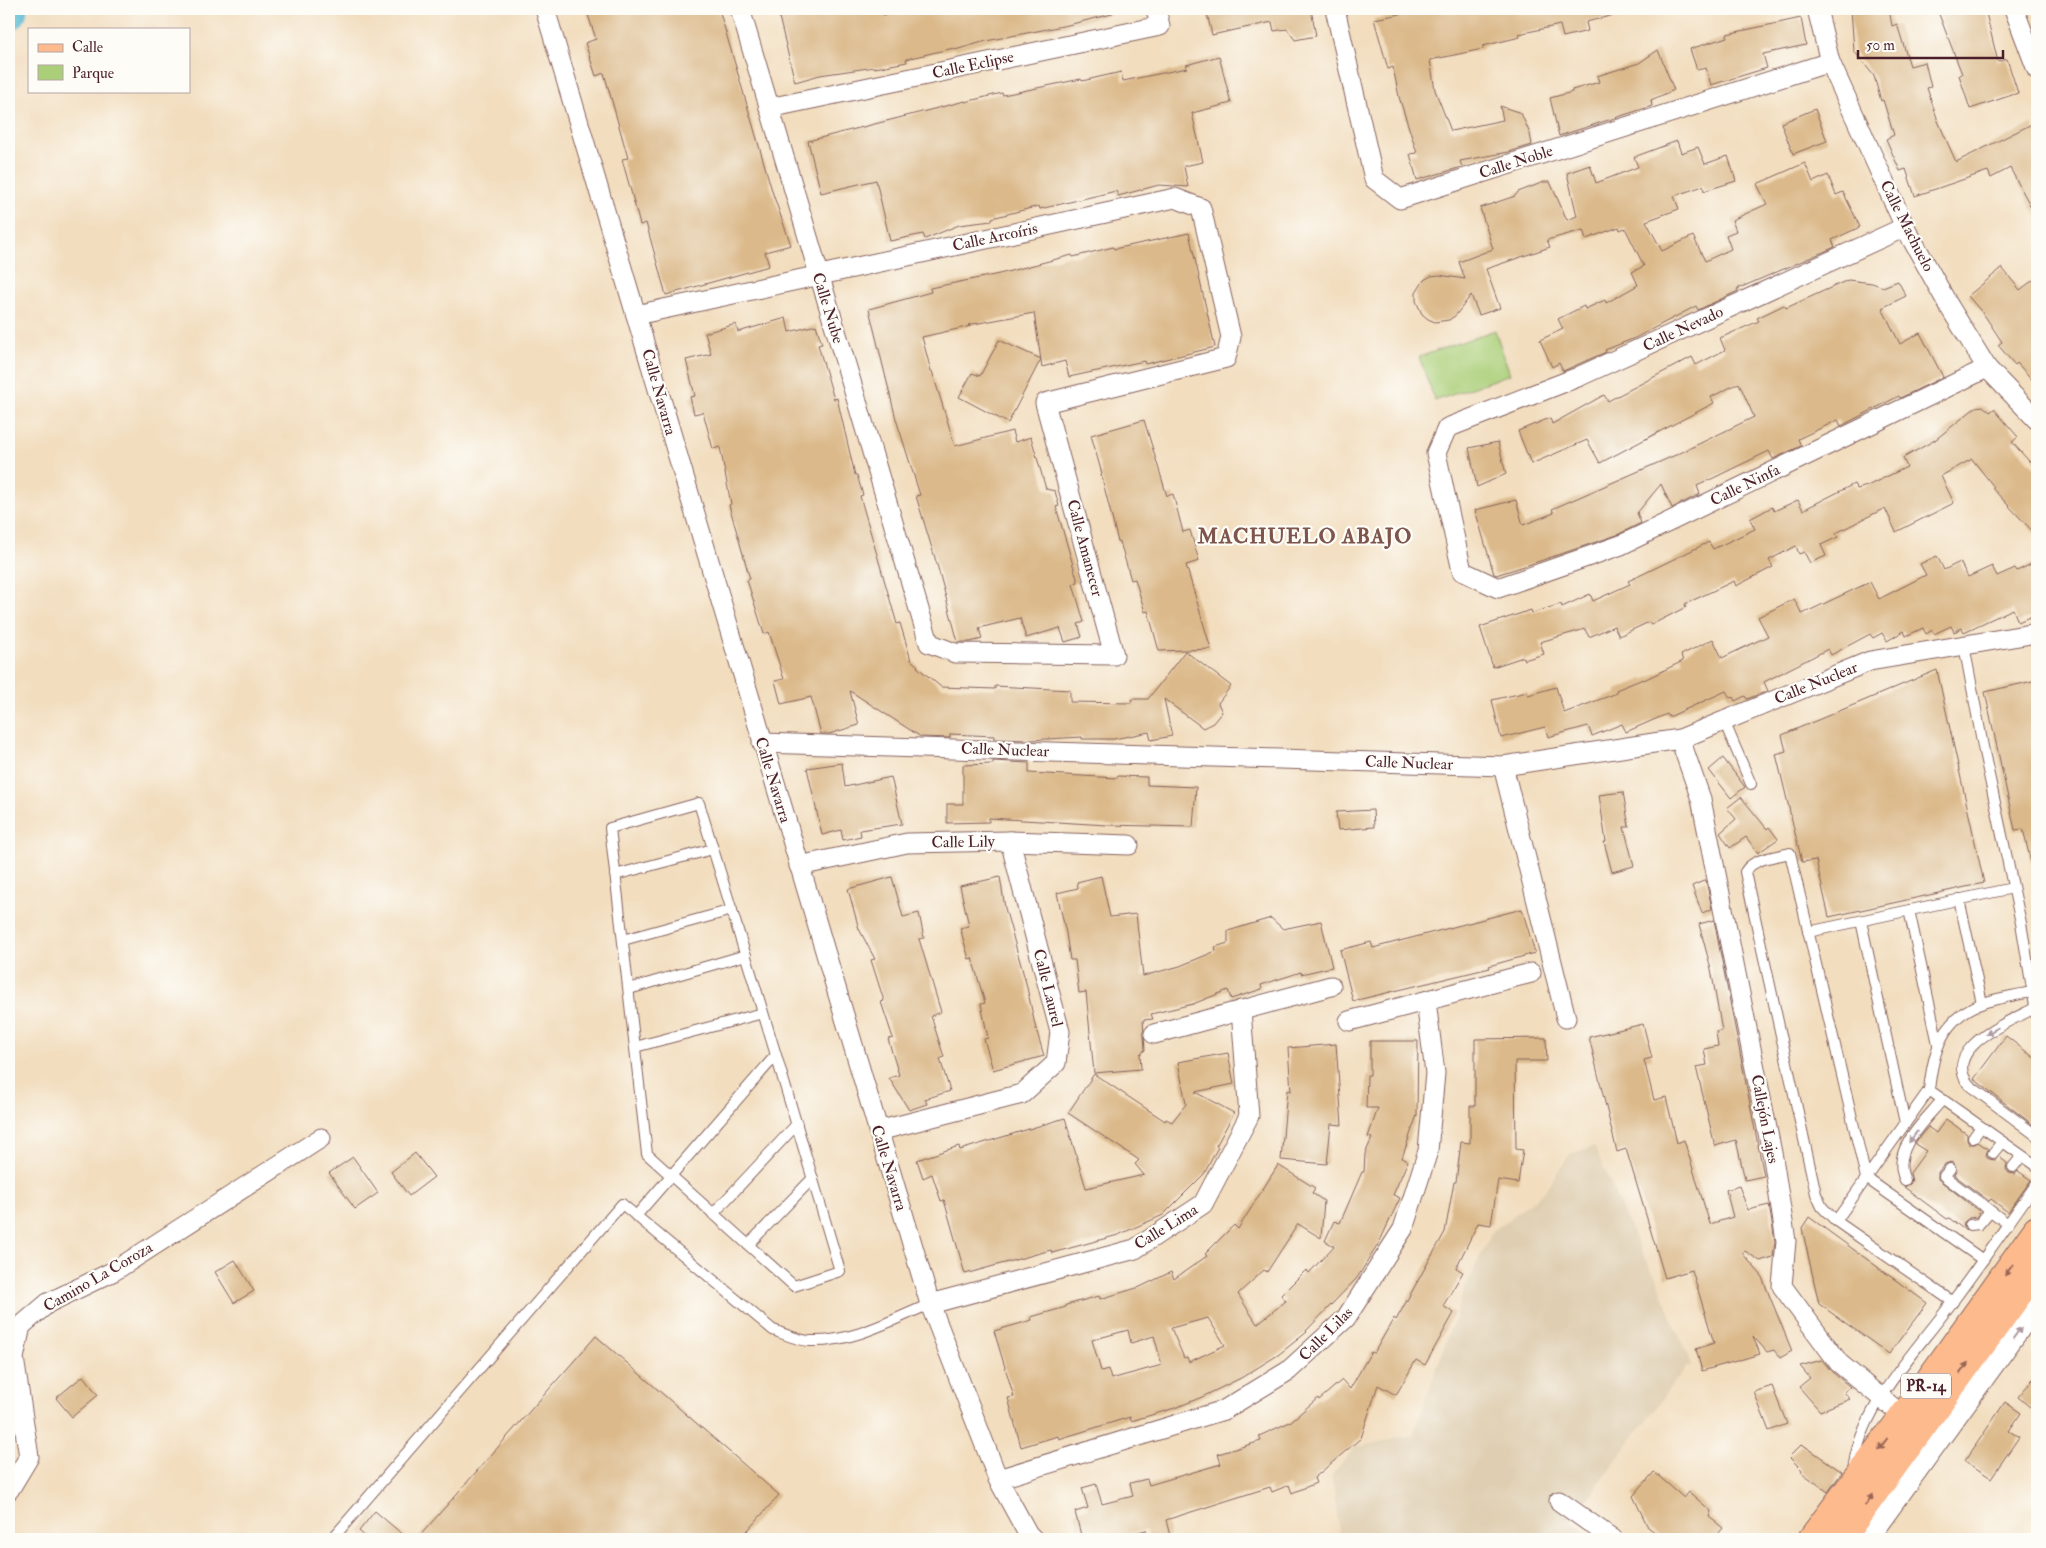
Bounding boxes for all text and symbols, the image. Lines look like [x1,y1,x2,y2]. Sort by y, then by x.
legend [28,28,190,92]
scale bar [1858,28,2004,60]
text: 50 m [1866,36,1895,55]
text: Calle [72,38,103,57]
street label: Calle Eclipse [930,47,1016,84]
text: Parque [72,64,114,83]
street label: Calle Noble [1477,141,1556,183]
street label: Calle Machuelo [1875,177,1939,275]
street label: Calle Arcoíris [951,218,1039,256]
street label: Calle Nube [808,270,848,346]
street label: Calle Nevado [1640,302,1726,356]
street label: Calle Navarra [637,347,681,438]
street label: Calle Ninfa [1707,459,1783,510]
street label: Calle Amanecer [1062,497,1108,599]
district label: MACHUELO ABAJO [1197,523,1412,550]
street label: Calle Nuclear [1771,657,1861,709]
street label: Calle Navarra [750,735,796,826]
street label: Calle Nuclear [960,738,1050,762]
street label: Calle Nuclear [1364,751,1454,775]
street label: Calle Lily [931,831,996,853]
street label: Calle Laurel [1029,947,1067,1029]
one-way arrow [1985,1026,1999,1035]
street label: Callejón Lajes [1747,1073,1783,1165]
street label: Calle Navarra [866,1123,912,1214]
one-way arrow [1908,1130,1918,1144]
street label: Calle Lima [1130,1199,1202,1254]
street label: Camino La Coroza [40,1237,157,1316]
one-way arrow [2004,1263,2014,1277]
street label: Calle Lilas [1295,1303,1357,1365]
one-way arrow [2012,1326,2022,1340]
one-way arrow [1959,1362,1969,1375]
road number: PR-14 [1901,1374,1951,1398]
one-way arrow [1878,1437,1888,1451]
one-way arrow [1864,1493,1874,1507]

